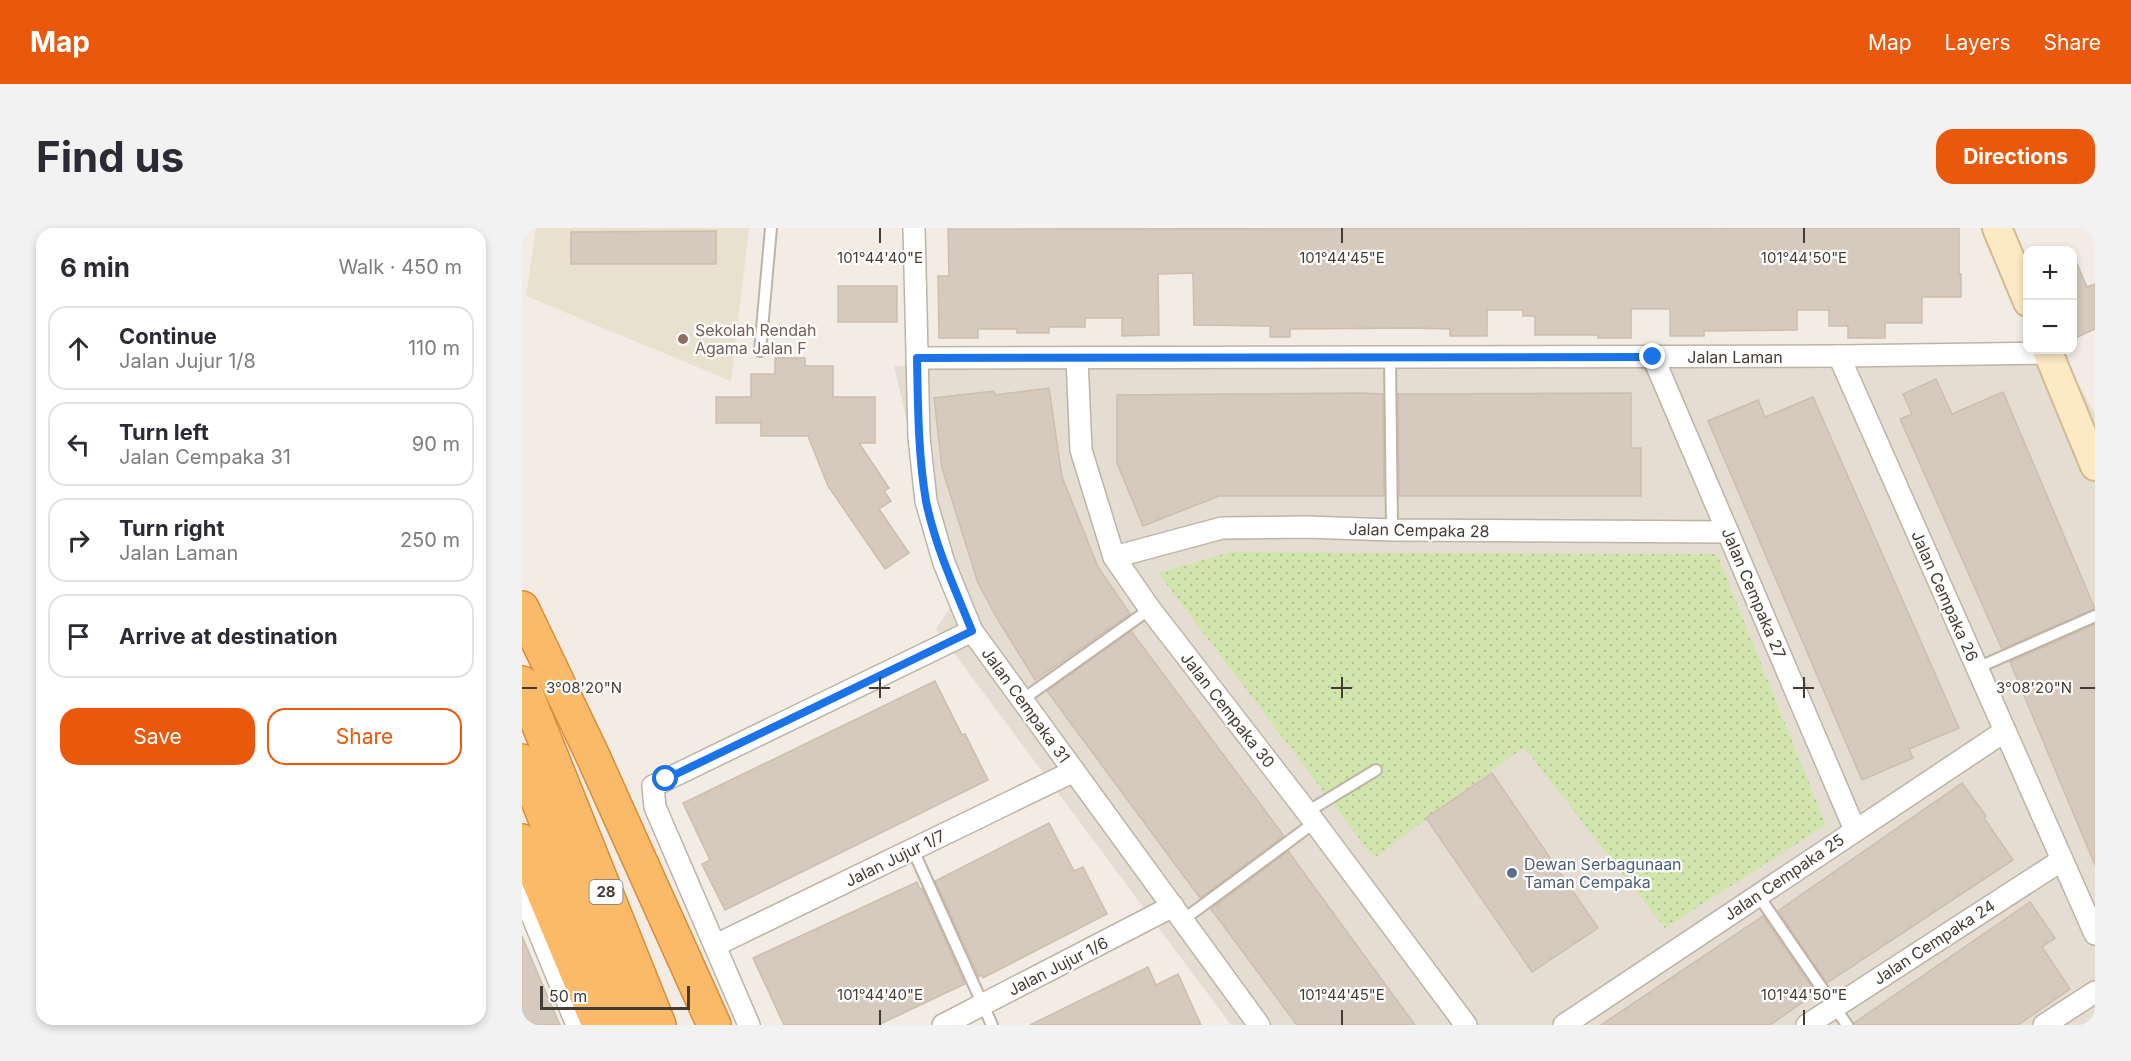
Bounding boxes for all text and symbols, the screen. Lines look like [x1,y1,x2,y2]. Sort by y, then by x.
text: Map [30,25,90,59]
text: Map [1868,30,1912,55]
text: Layers [1945,30,2011,55]
text: Share [2044,30,2101,55]
button: Directions [1936,129,2095,184]
text: Find us [36,131,184,182]
map controls [2023,246,2077,354]
button: + [2023,246,2077,300]
text: 101°44'40"E [837,248,923,267]
text: 101°44'45"E [1299,248,1385,267]
text: 101°44'50"E [1761,248,1847,267]
text: 6 min [60,252,130,283]
text: Walk · 450 m [338,255,462,279]
button: − [2023,300,2077,354]
place label: Sekolah Rendah Agama Jalan F [695,320,817,358]
text: Continue [119,323,217,349]
icon: ahead [62,332,95,365]
marker: Sekolah Rendah Agama Jalan F [676,332,690,346]
text: 110 m [408,336,460,360]
route end [1639,343,1665,369]
street label: Jalan Laman [1687,347,1783,367]
text: Jalan Jujur 1/8 [119,349,256,373]
text: Turn left [119,419,209,445]
icon: left [62,428,95,461]
text: 90 m [412,432,460,456]
text: Jalan Cempaka 31 [119,445,291,469]
text: Turn right [119,515,225,541]
street label: Jalan Cempaka 28 [1348,519,1490,541]
icon: right [62,524,95,557]
street label: Jalan Cempaka 27 [1717,525,1791,661]
text: 250 m [400,528,460,552]
street label: Jalan Cempaka 26 [1907,528,1983,664]
text: Jalan Laman [119,541,238,565]
icon: arrive [62,620,95,653]
text: Arrive at destination [119,623,338,649]
street label: Jalan Cempaka 31 [977,643,1075,767]
street label: Jalan Cempaka 30 [1177,648,1279,772]
text: 3°08'20"N [546,678,622,697]
text: 3°08'20"N [1996,678,2072,697]
button: Save [60,708,255,765]
button: Share [267,708,462,765]
route start [652,765,678,791]
street label: Jalan Jujur 1/7 [842,825,948,891]
street label: Jalan Cempaka 25 [1720,829,1848,925]
place label: Dewan Serbagunaan Taman Cempaka [1524,854,1682,892]
marker: Dewan Serbagunaan Taman Cempaka [1505,866,1519,880]
road number: 28 [590,880,622,904]
street label: Jalan Cempaka 24 [1869,895,1999,989]
street label: Jalan Jujur 1/6 [1005,932,1111,1000]
scale bar [540,983,690,1010]
text: 101°44'40"E [837,985,923,1004]
text: 101°44'45"E [1299,985,1385,1004]
text: 101°44'50"E [1761,985,1847,1004]
text: 50 m [549,986,587,1006]

